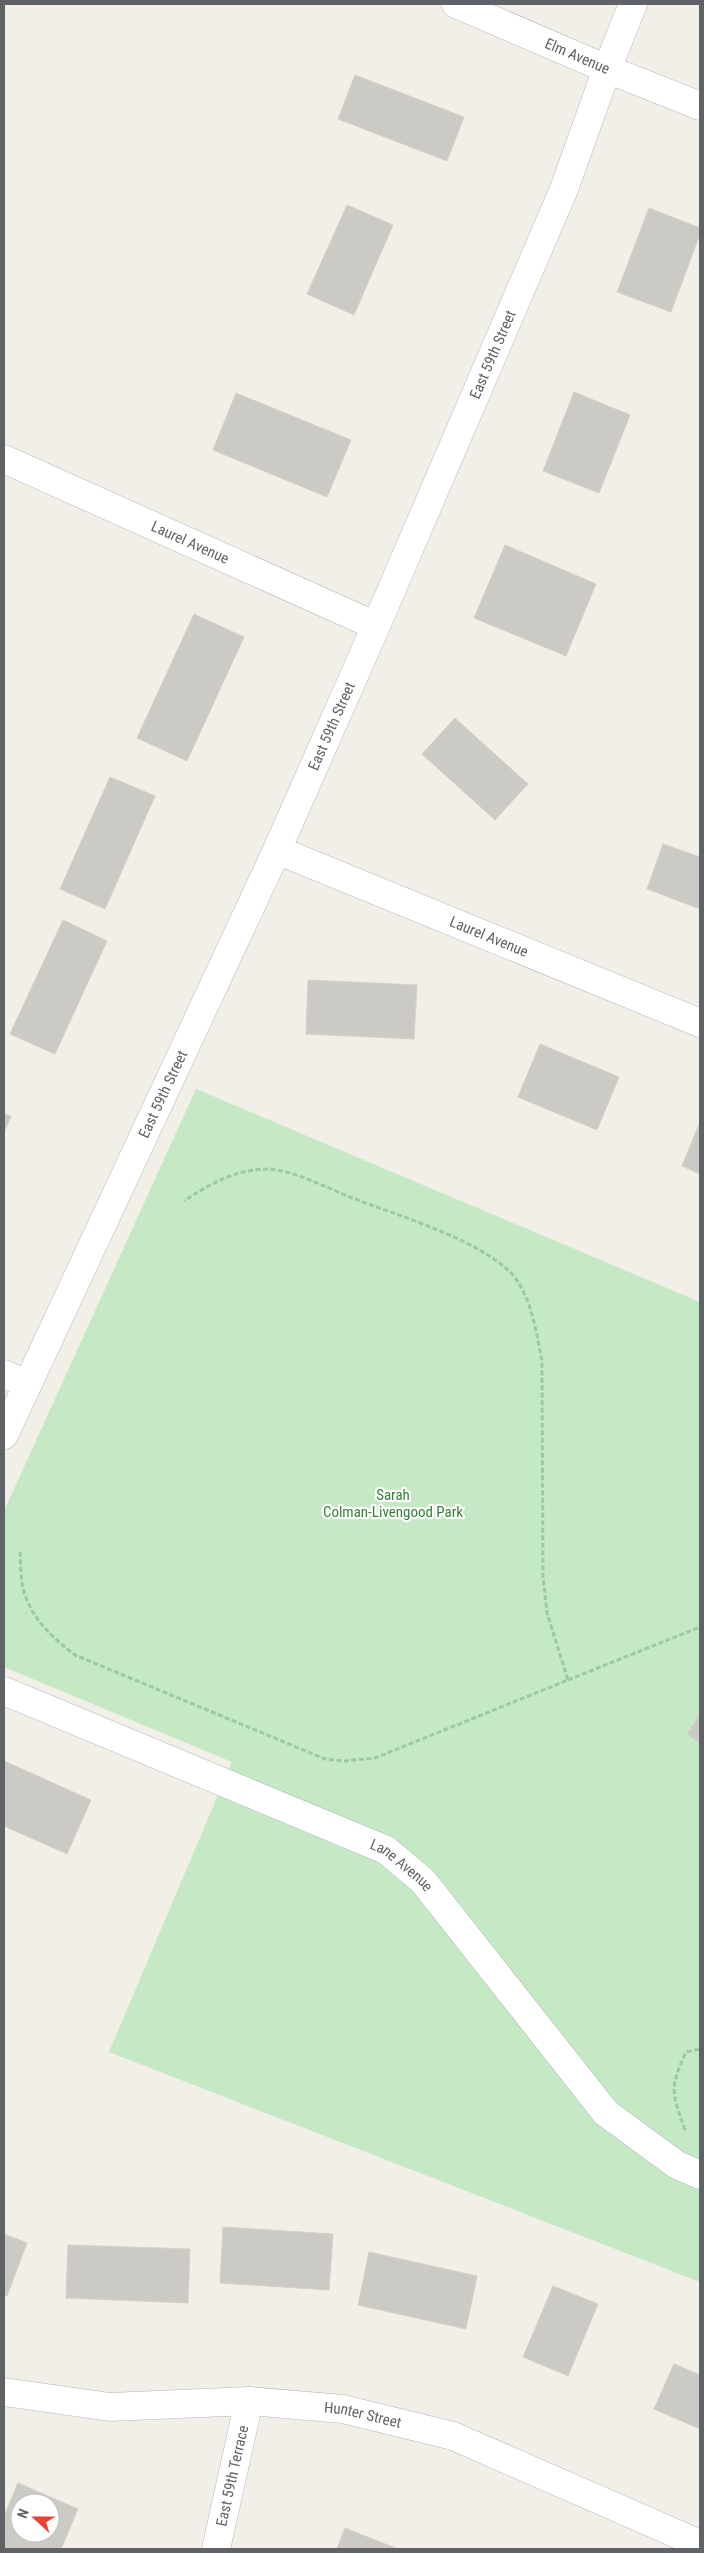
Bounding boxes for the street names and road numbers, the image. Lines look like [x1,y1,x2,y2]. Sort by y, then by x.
street label: Elm Avenue [542,34,612,78]
street label: East 59th Street [466,308,520,402]
street label: Laurel Avenue [148,517,232,568]
street label: East 59th Street [304,679,359,773]
street label: Laurel Avenue [447,913,531,961]
street label: East 59th Street [135,1048,191,1141]
street label: Lane Avenue [367,1835,437,1895]
street label: Hunter Street [324,2398,403,2432]
street label: East 59th Terrace [212,2423,252,2528]

